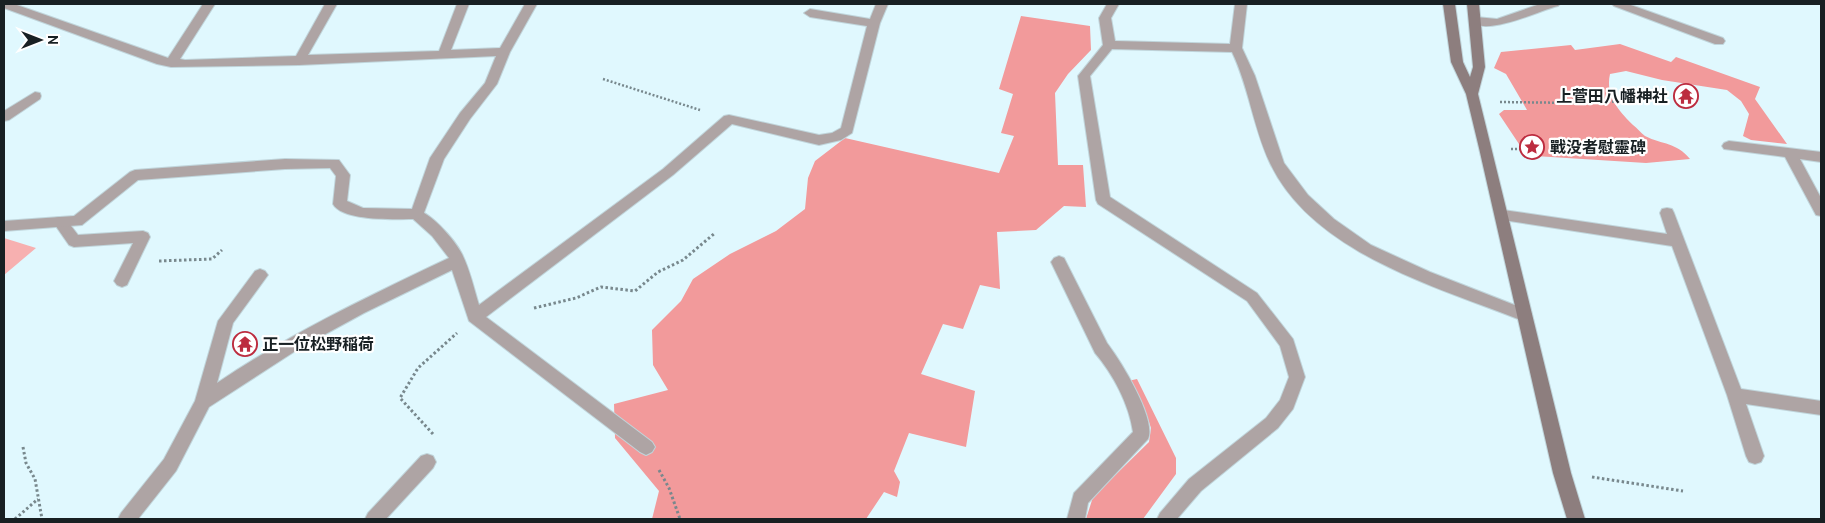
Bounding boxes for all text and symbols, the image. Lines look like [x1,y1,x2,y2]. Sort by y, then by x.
north arrow [15,15,65,65]
text: N [44,35,62,45]
temple icon: 上菅田八幡神社 [1673,83,1699,109]
place label: 上菅田八幡神社 [1556,87,1668,106]
place icon: 戰没者慰靈碑 [1519,134,1545,160]
place label: 戰没者慰靈碑 [1550,138,1646,157]
temple icon: 正一位松野稲荷 [232,331,258,357]
place label: 正一位松野稲荷 [262,335,374,354]

